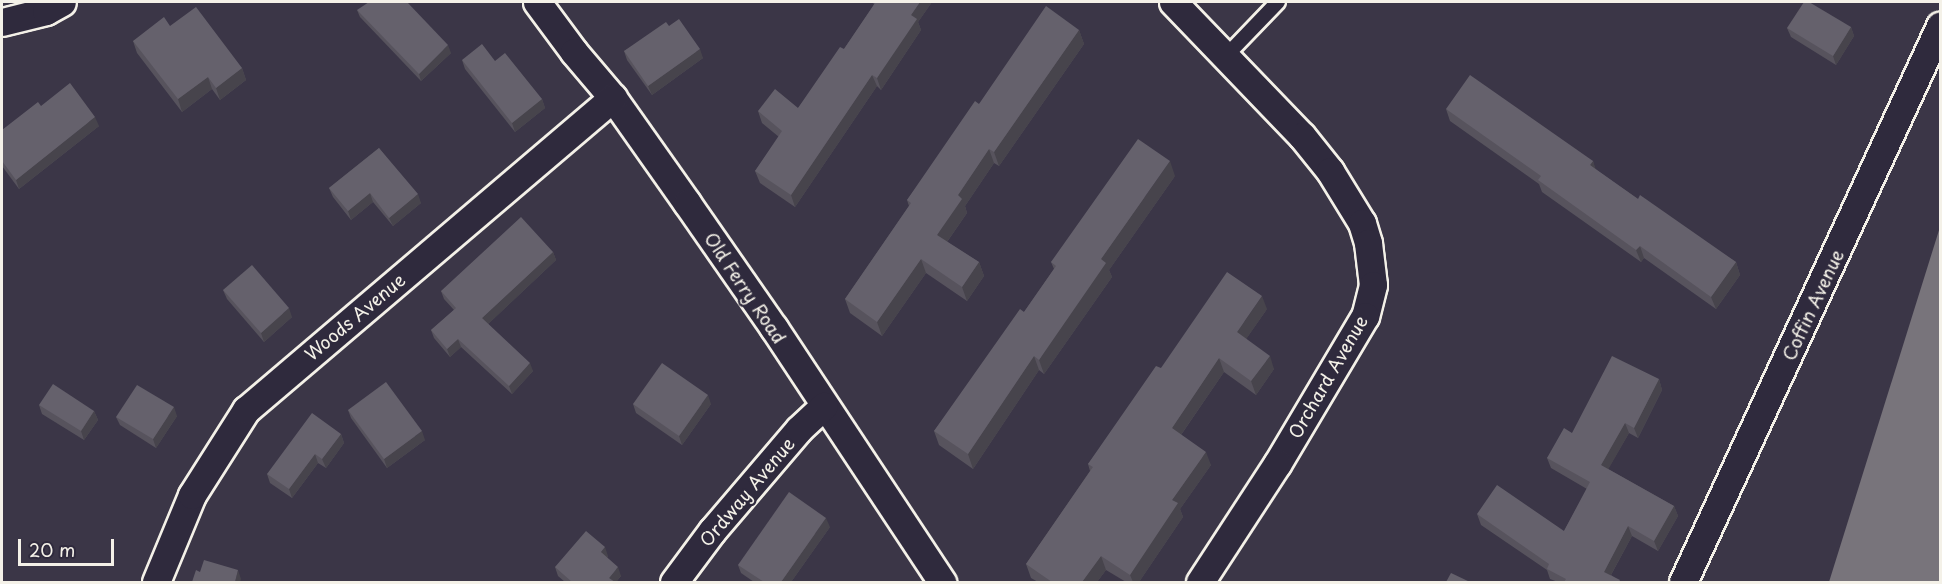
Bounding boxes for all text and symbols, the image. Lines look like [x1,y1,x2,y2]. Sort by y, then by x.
street label: Old Ferry Road [699,227,791,349]
street label: Coffin Avenue [1778,246,1848,364]
street label: Woods Avenue [301,269,409,365]
street label: Orchard Avenue [1284,311,1372,443]
street label: Ordway Avenue [695,433,799,551]
scale bar [21,527,117,565]
text: 20 m [29,536,75,563]

